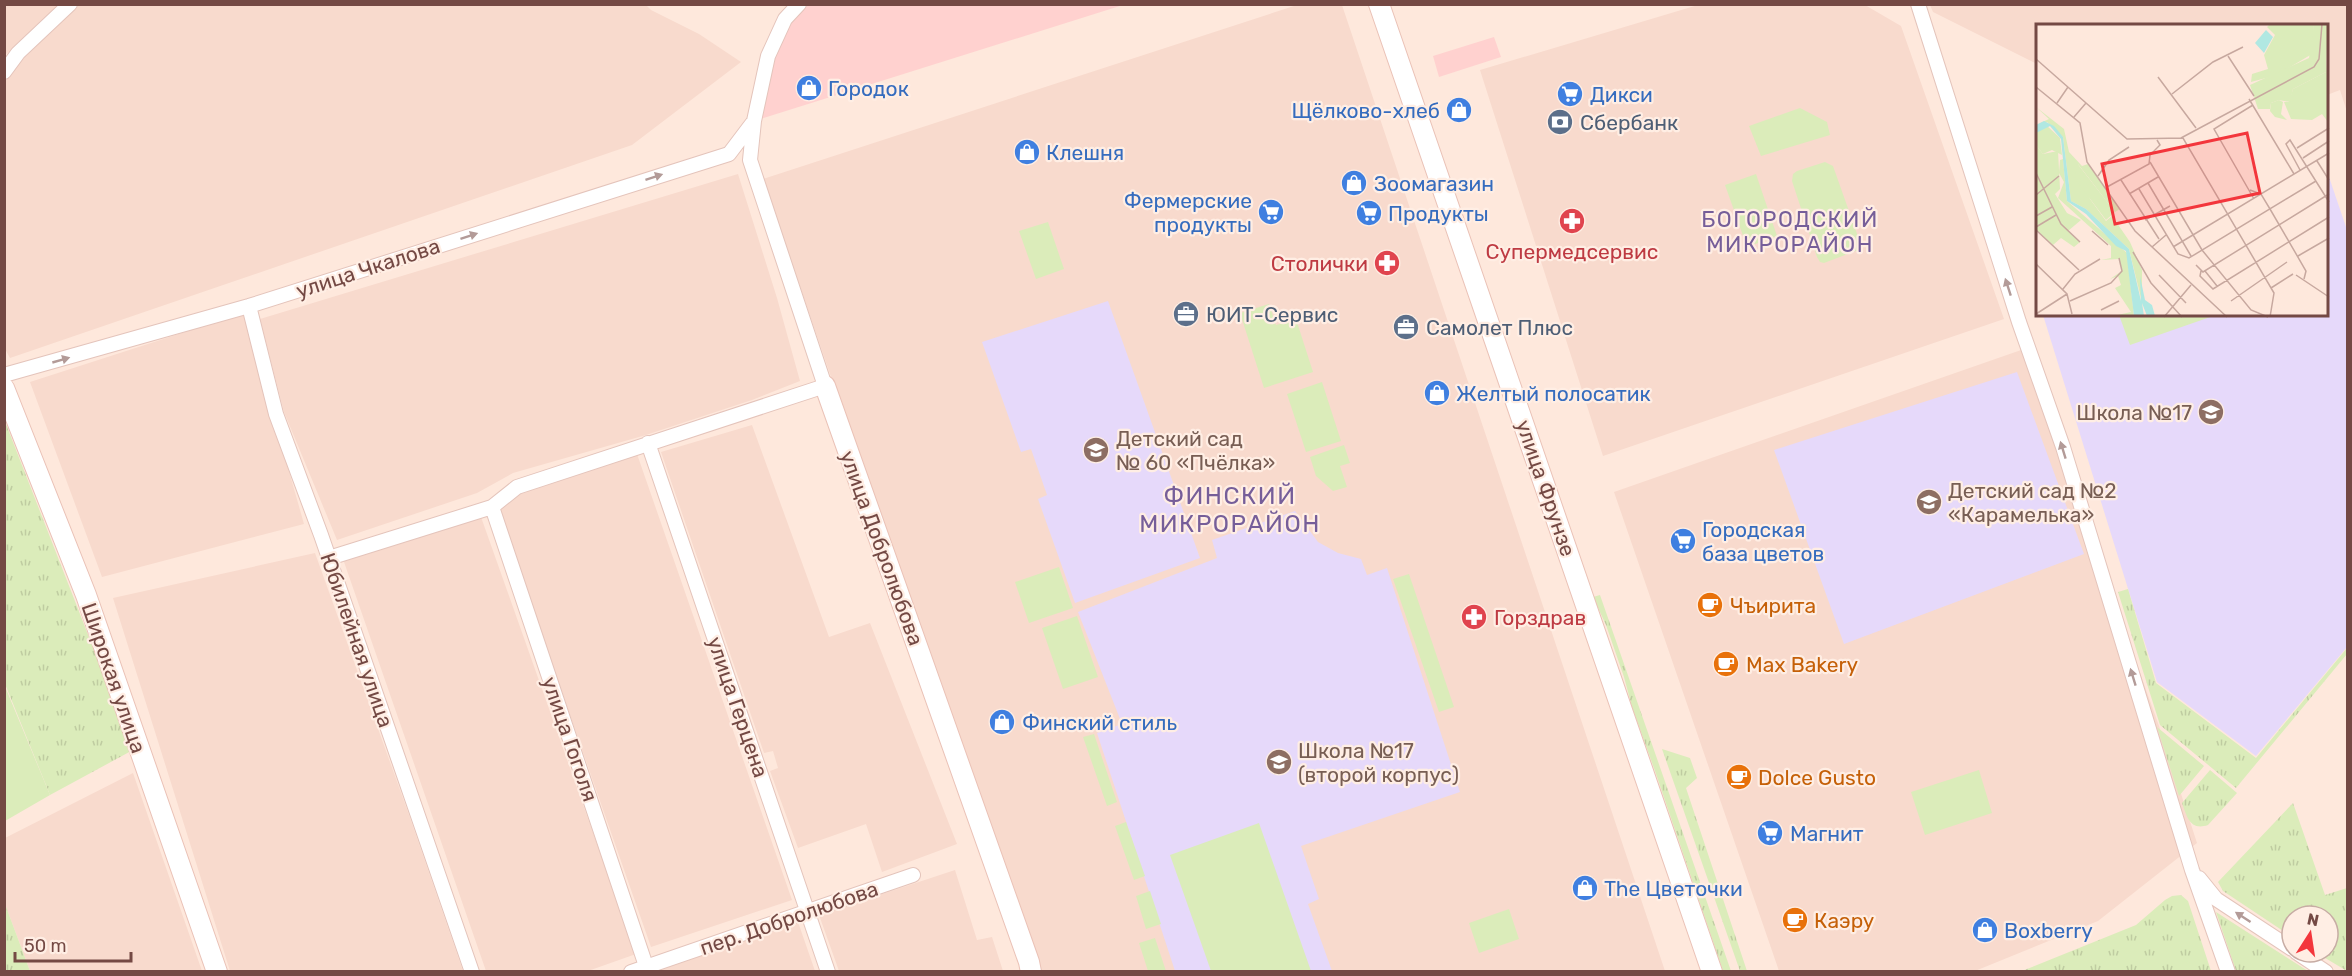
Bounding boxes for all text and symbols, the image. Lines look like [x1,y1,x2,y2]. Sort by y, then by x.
inset map [2036,24,2328,316]
shop icon: Городок [794,73,824,103]
place label: Городок [828,76,909,101]
supermarket icon: Дикси [1555,79,1585,109]
place label: Дикси [1590,82,1653,107]
shop icon: Щёлково-хлеб [1444,95,1474,125]
place label: Щёлково-хлеб [1291,98,1440,123]
bank icon: Сбербанк [1545,107,1575,137]
place label: Сбербанк [1580,110,1678,135]
shop icon: Клешня [1012,137,1042,167]
place label: Клешня [1046,140,1124,165]
shop icon: Зоомагазин [1339,168,1369,198]
place label: Зоомагазин [1374,171,1494,196]
one-way arrow [645,172,663,181]
place label: Фермерские продукты [1124,188,1252,237]
supermarket icon: Фермерские продукты [1256,197,1286,227]
supermarket icon: Продукты [1354,198,1384,228]
place label: Продукты [1388,201,1489,226]
pharmacy icon: Супермедсервис [1557,206,1587,236]
district label: БОГОРОДСКИЙ МИКРОРАЙОН [1701,206,1879,258]
one-way arrow [460,231,478,241]
street label: улица Чкалова [293,233,443,303]
place label: Супермедсервис [1486,239,1658,264]
pharmacy icon: Столички [1372,248,1402,278]
place label: Столички [1271,251,1368,276]
one-way arrow [2003,278,2012,296]
office icon: ЮИТ-Сервис [1171,299,1201,329]
place label: ЮИТ-Сервис [1206,302,1338,327]
office icon: Самолет Плюс [1391,312,1421,342]
place label: Самолет Плюс [1426,315,1573,340]
one-way arrow [52,354,70,364]
shop icon: Желтый полосатик [1422,378,1452,408]
place label: Желтый полосатик [1456,381,1651,406]
school or university icon: Школа №17 [2196,397,2226,427]
place label: Школа №17 [2076,400,2192,425]
street label: улица Фрунзе [1511,417,1581,559]
place label: Детский сад № 60 «Пчёлка» [1116,426,1275,475]
school or university icon: Детский сад № 60 «Пчёлка» [1081,435,1111,465]
one-way arrow [2058,441,2068,459]
street label: улица Добролюбова [835,447,929,649]
place label: Детский сад №2 «Карамелька» [1948,478,2117,527]
district label: ФИНСКИЙ МИКРОРАЙОН [1139,482,1321,538]
school or university icon: Детский сад №2 «Карамелька» [1914,487,1944,517]
place label: Городская база цветов [1702,517,1824,566]
supermarket icon: Городская база цветов [1668,526,1698,556]
street label: Юбилейная улица [315,549,399,731]
cafe icon: Чъирита [1695,590,1725,620]
place label: Чъирита [1730,593,1816,618]
street label: Широкая улица [77,600,151,756]
pharmacy icon: Горздрав [1459,602,1489,632]
place label: Горздрав [1494,605,1586,630]
street label: улица Герцена [702,633,774,781]
cafe icon: Max Bakery [1711,649,1741,679]
place label: Max Bakery [1746,652,1858,677]
one-way arrow [2127,667,2137,685]
street label: улица Гоголя [537,673,603,805]
shop icon: Финский стиль [987,707,1017,737]
place label: Финский стиль [1022,710,1177,735]
place label: Школа №17 (второй корпус) [1298,738,1459,787]
school or university icon: Школа №17 (второй корпус) [1264,747,1294,777]
cafe icon: Dolce Gusto [1724,762,1754,792]
place label: Dolce Gusto [1758,765,1876,790]
supermarket icon: Магнит [1755,818,1785,848]
place label: Магнит [1790,821,1864,846]
shop icon: The Цветочки [1570,873,1600,903]
street label: пер. Добролюбова [697,876,881,960]
place label: The Цветочки [1604,876,1743,901]
north arrow [2280,904,2340,964]
cafe icon: Каэру [1780,905,1810,935]
place label: Каэру [1814,908,1874,933]
text: N [2305,909,2321,930]
one-way arrow [2235,912,2251,923]
shop icon: Boxberry [1970,915,2000,945]
place label: Boxberry [2004,918,2093,943]
scale bar [15,925,130,963]
text: 50 m [24,935,67,957]

